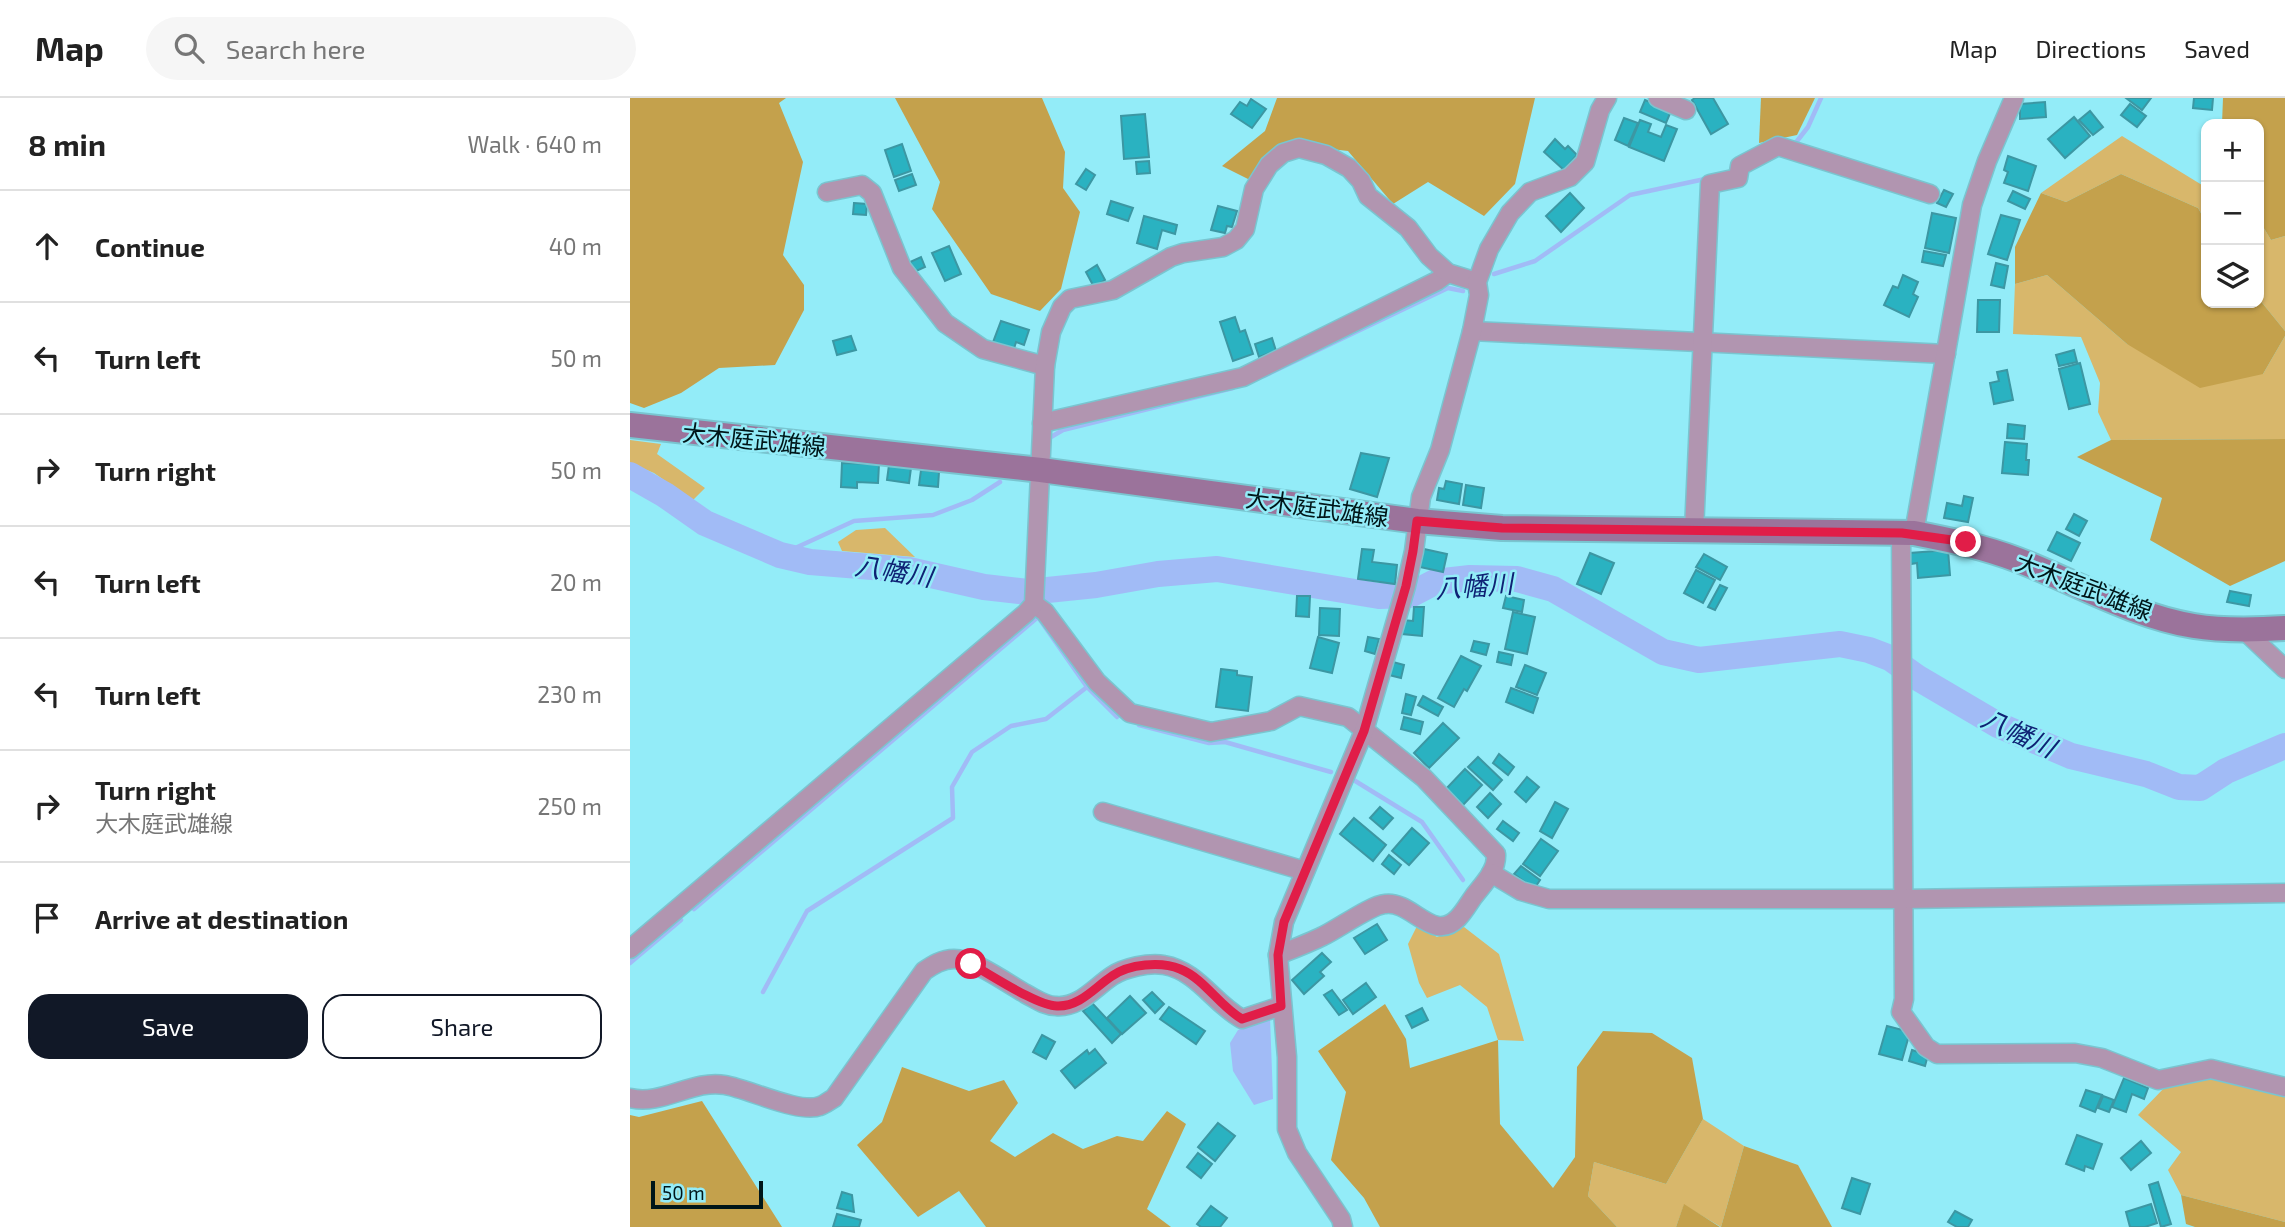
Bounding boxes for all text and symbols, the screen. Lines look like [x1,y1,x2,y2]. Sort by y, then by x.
search box [146,17,636,80]
text: Map [35,28,104,68]
icon: search [170,29,208,67]
text: Search here [226,33,365,64]
text: Map [1949,34,1997,63]
text: Directions [2035,34,2146,63]
text: Saved [2184,34,2250,63]
map controls [2201,119,2264,308]
button: + [2201,119,2264,182]
text: 8 min [28,126,106,162]
text: Walk · 640 m [467,130,602,158]
button: − [2201,182,2264,245]
icon: ahead [28,227,66,265]
text: Continue [95,231,205,262]
text: 40 m [549,232,602,260]
button: layers [2201,245,2264,308]
icon: left [28,339,66,377]
text: Turn left [95,343,201,374]
text: 50 m [551,344,602,372]
street label: 大木庭武雄線 [681,417,827,461]
icon: right [28,451,66,489]
text: Turn right [95,455,216,486]
text: 50 m [551,456,602,484]
street label: 大木庭武雄線 [1244,483,1390,531]
route end [1950,526,1981,557]
street label: 大木庭武雄線 [2012,547,2156,625]
water label: 八幡川 [853,549,938,592]
icon: left [28,563,66,601]
text: Turn left [95,567,201,598]
water label: 八幡川 [1434,567,1517,603]
text: 20 m [550,568,602,596]
icon: left [28,675,66,713]
text: Turn left [95,679,201,710]
text: 230 m [537,680,602,708]
water label: 八幡川 [1977,701,2064,764]
text: Turn right [95,774,216,805]
icon: right [28,787,66,825]
text: 250 m [538,792,602,820]
text: 大木庭武雄線 [95,809,233,837]
icon: arrive [28,899,66,937]
text: Arrive at destination [95,903,348,934]
route start [955,948,986,979]
button: Save [28,994,308,1059]
button: Share [322,994,602,1059]
scale bar [651,1178,763,1210]
text: 50 m [662,1181,705,1204]

